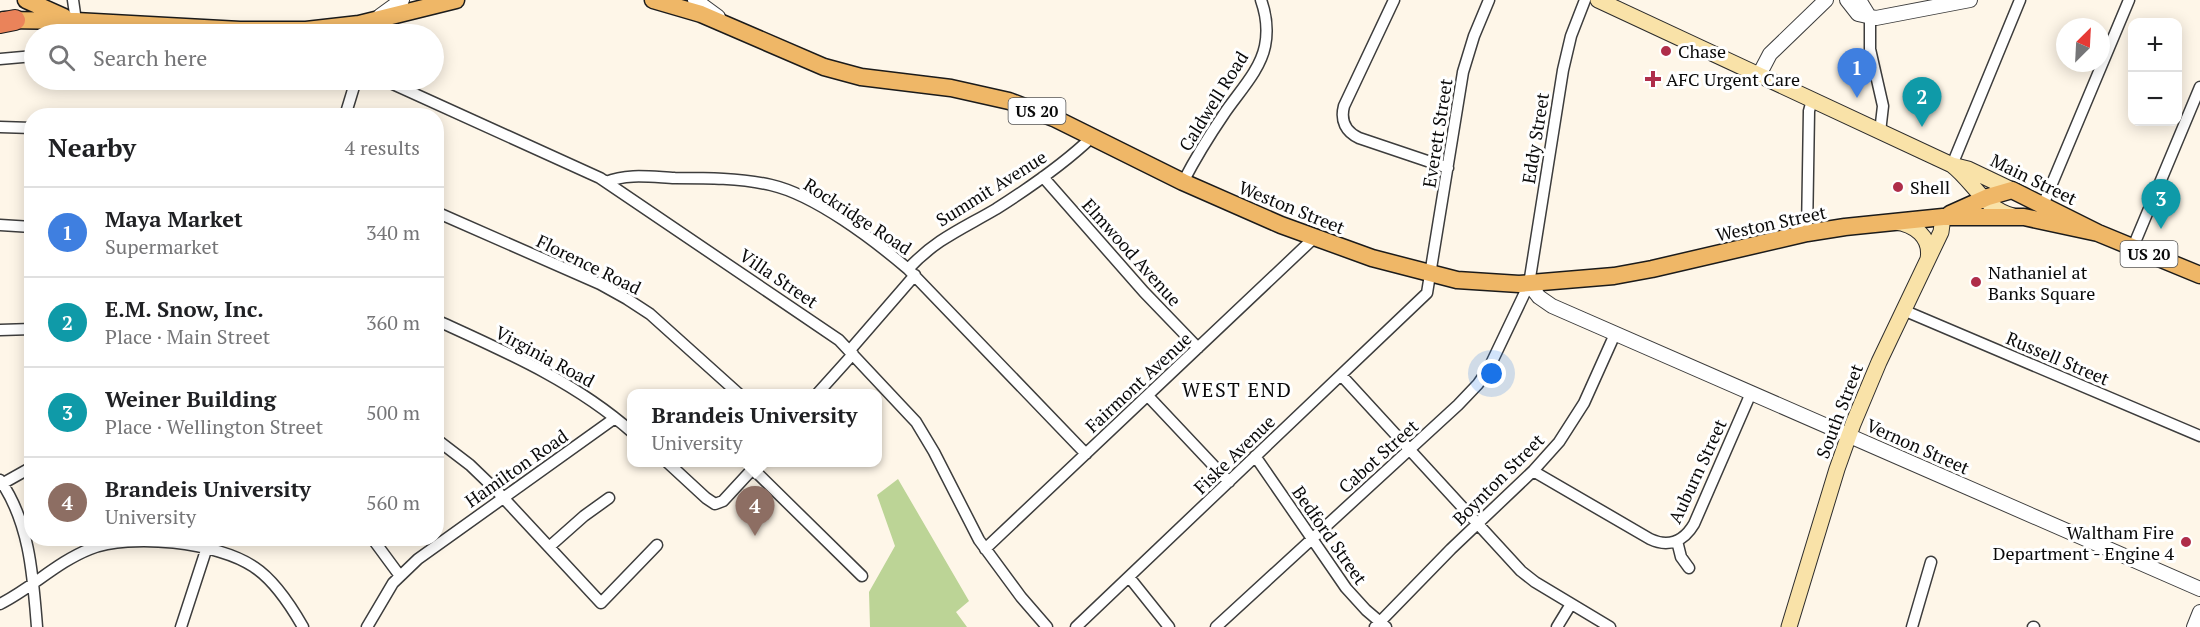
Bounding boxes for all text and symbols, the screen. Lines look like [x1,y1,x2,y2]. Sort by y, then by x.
north arrow [2056,18,2110,72]
map controls [2128,18,2182,126]
button: + [2128,18,2182,72]
search box [24,24,444,90]
place label: Chase [1678,39,1726,63]
icon: search [45,41,78,74]
text: Search here [93,43,207,72]
marker: Chase [1659,44,1673,58]
street label: Caldwell Road [1173,47,1253,155]
pin: 1 [1838,48,1876,98]
place label: AFC Urgent Care [1666,67,1800,91]
marker: AFC Urgent Care [1644,70,1662,88]
button: − [2128,72,2182,126]
street label: Everett Street [1417,76,1458,189]
pin: 2 [1902,78,1942,127]
street label: Eddy Street [1516,90,1554,185]
road number: US 20 [1008,98,1066,124]
text: Nearby [48,130,136,164]
text: 4 results [345,134,420,161]
street label: Summit Avenue [931,144,1051,232]
street label: Main Street [1987,148,2081,210]
street label: Rockridge Road [799,172,917,260]
street label: Weston Street [1235,175,1349,239]
place label: Shell [1910,175,1950,199]
marker: Shell [1891,180,1905,194]
pin: 3 [2142,180,2180,229]
street label: Elmwood Avenue [1077,193,1187,311]
street label: Weston Street [1714,200,1829,246]
text: Maya Market [105,204,243,233]
text: 1 [62,219,73,246]
text: 340 m [366,219,420,246]
street label: Florence Road [533,228,645,300]
text: Supermarket [105,233,219,260]
road number: US 20 [2120,241,2178,267]
street label: Villa Street [735,243,823,313]
place label: Nathaniel at Banks Square [1988,260,2095,305]
marker: Nathaniel at Banks Square [1969,275,1983,289]
text: E.M. Snow, Inc. [105,294,264,323]
text: 2 [62,309,73,336]
text: 360 m [366,309,420,336]
street label: Virginia Road [491,320,599,392]
text: Place · Main Street [105,323,270,350]
street label: Fairmont Avenue [1080,326,1196,438]
street label: Russell Street [2003,326,2113,391]
your location [1477,359,1506,388]
street label: South Street [1810,360,1868,462]
district label: WEST END [1182,376,1292,403]
text: Weiner Building [105,384,276,413]
popup [627,389,882,467]
text: 3 [62,399,73,426]
text: 500 m [366,399,420,426]
text: Brandeis University [652,400,857,429]
street label: Fiske Avenue [1188,409,1280,499]
text: Place · Wellington Street [105,413,323,440]
street label: Vernon Street [1863,413,1974,480]
street label: Cabot Street [1333,414,1423,498]
street label: Auburn Street [1662,415,1732,527]
street label: Hamilton Road [460,424,572,512]
street label: Boynton Street [1447,428,1549,530]
text: University [652,429,743,456]
text: Brandeis University [105,474,311,503]
street label: Bedford Street [1287,481,1373,589]
pin: 4 [736,486,774,536]
text: 4 [62,489,73,516]
text: 560 m [366,489,420,516]
text: University [105,503,196,530]
place label: Waltham Fire Department - Engine 4 [1993,520,2174,565]
marker: Waltham Fire Department - Engine 4 [2179,535,2193,549]

